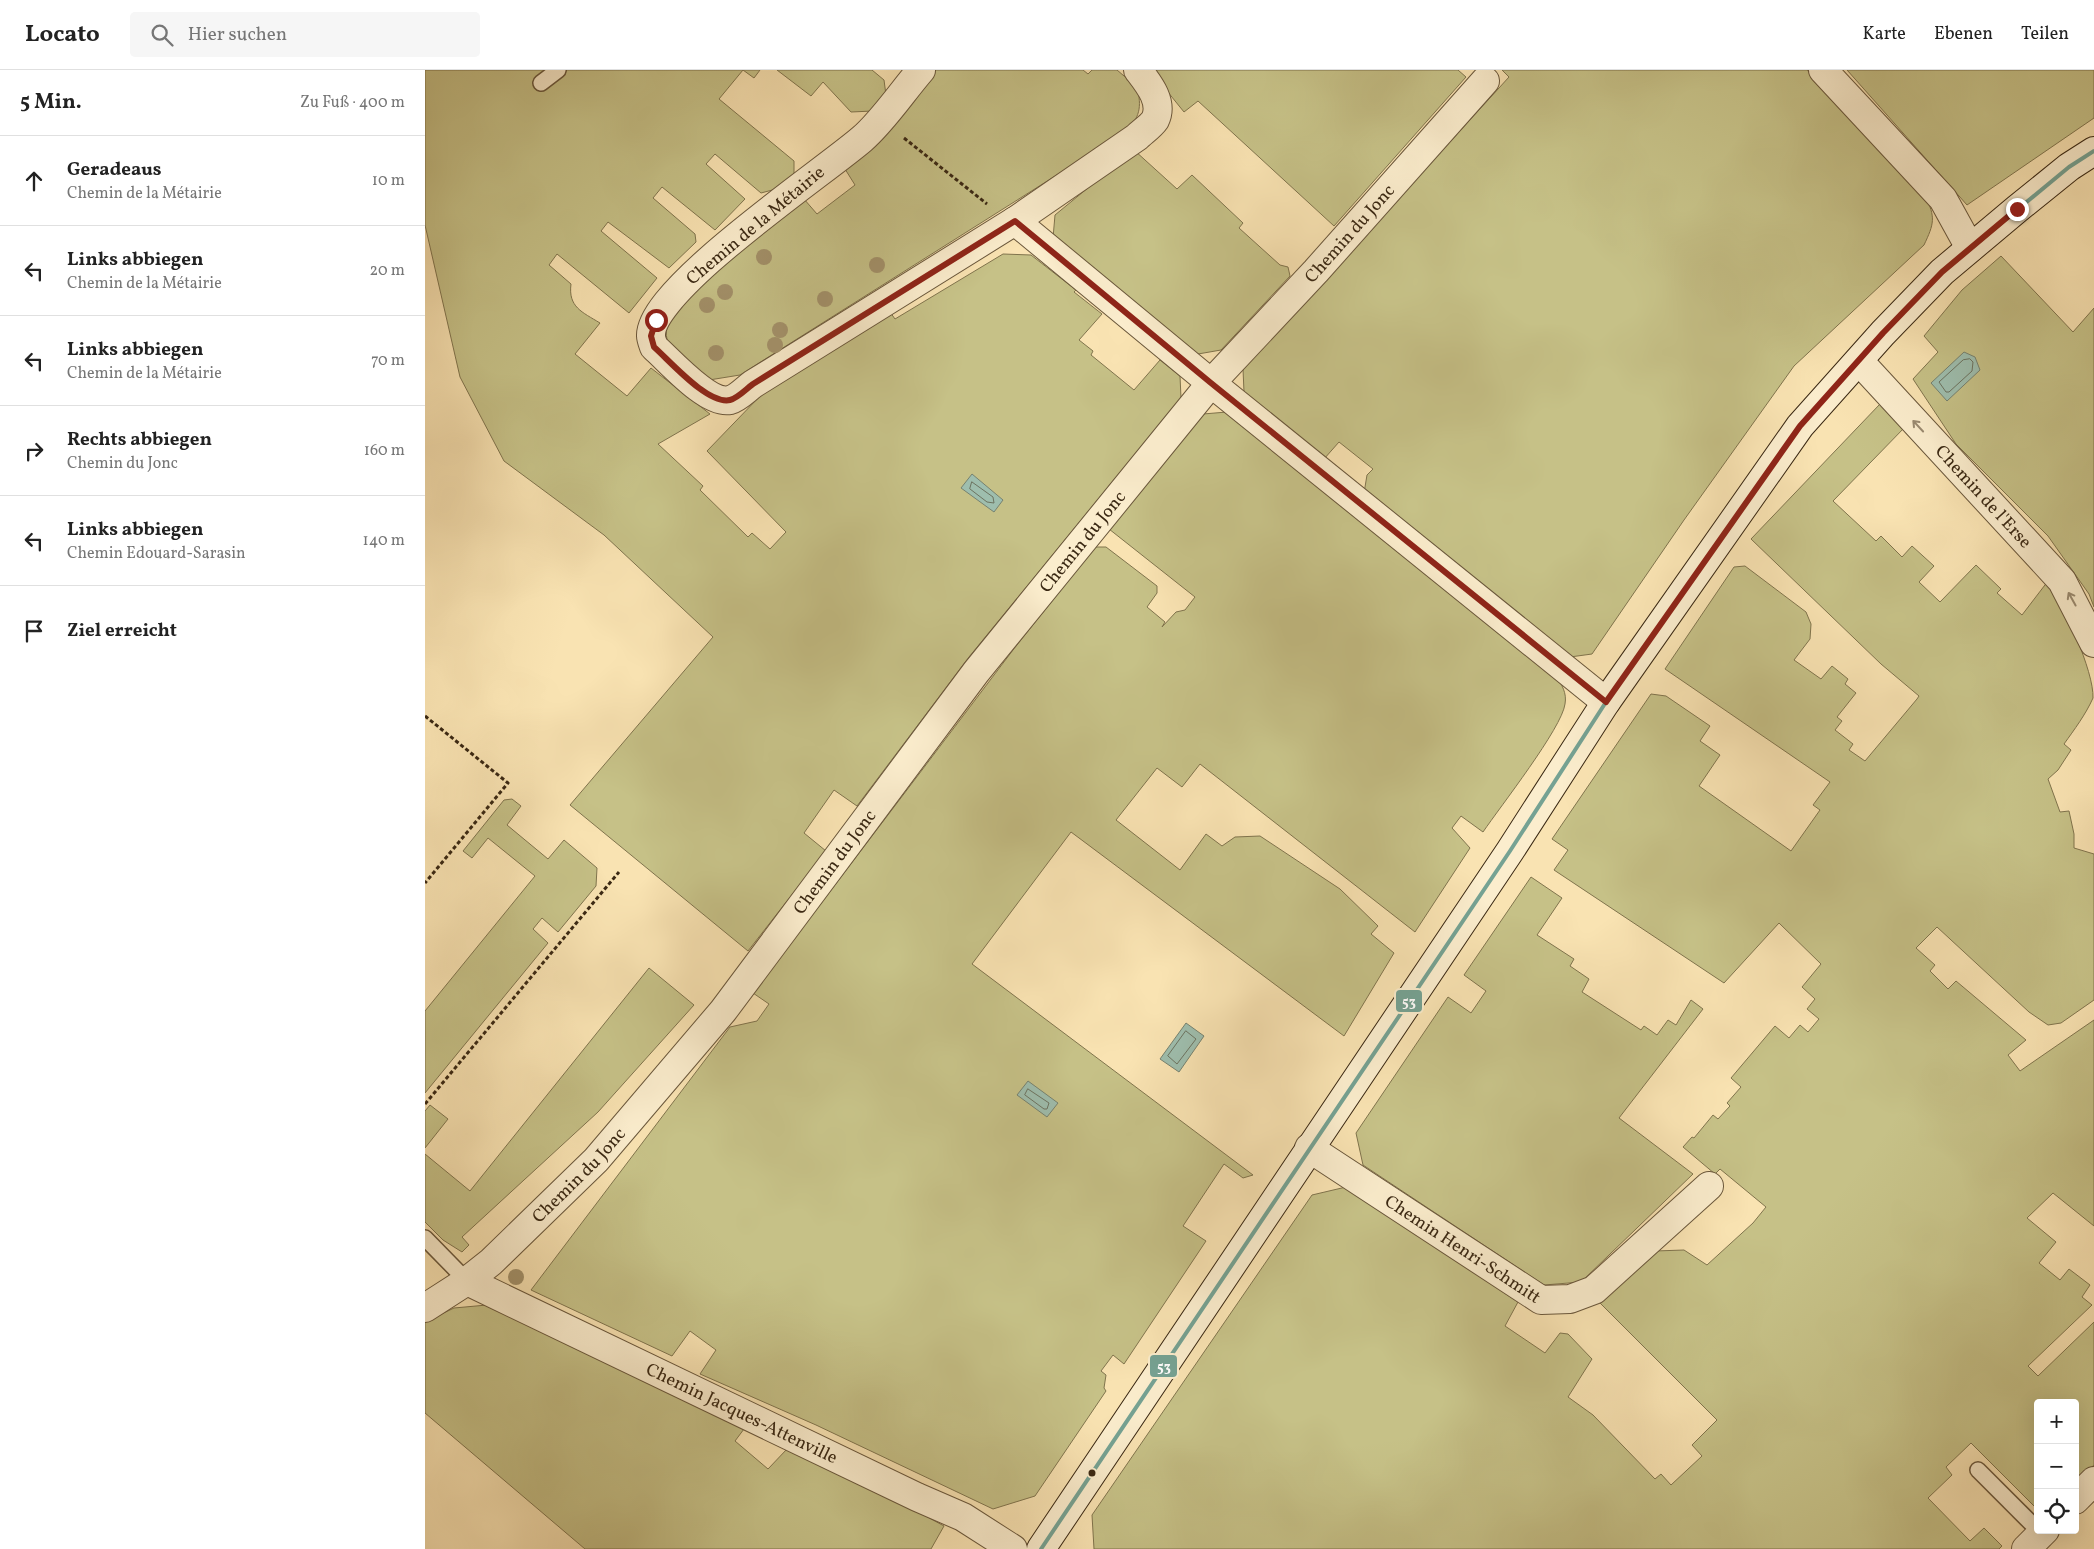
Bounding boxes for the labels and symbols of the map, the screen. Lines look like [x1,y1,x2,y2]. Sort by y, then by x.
street label: Chemin de la Métairie [681,161,831,292]
street label: Chemin du Jonc [1300,179,1401,289]
route end [2006,198,2029,221]
route start [645,309,668,332]
one-way arrow [1912,420,1924,433]
street label: Chemin de l'Erse [1929,440,2037,554]
street label: Chemin du Jonc [1034,486,1132,599]
one-way arrow [2067,593,2077,607]
street label: Chemin du Jonc [788,805,883,920]
line badge: 53 [1395,989,1423,1013]
text: 53 [1402,993,1416,1012]
street label: Chemin du Jonc [527,1123,632,1230]
street label: Chemin Henri-Schmitt [1379,1190,1545,1310]
line badge: 53 [1149,1354,1178,1378]
street label: Chemin Jacques-Attenville [641,1358,841,1471]
text: 53 [1157,1358,1171,1377]
unlabelled marker [1087,1468,1097,1478]

